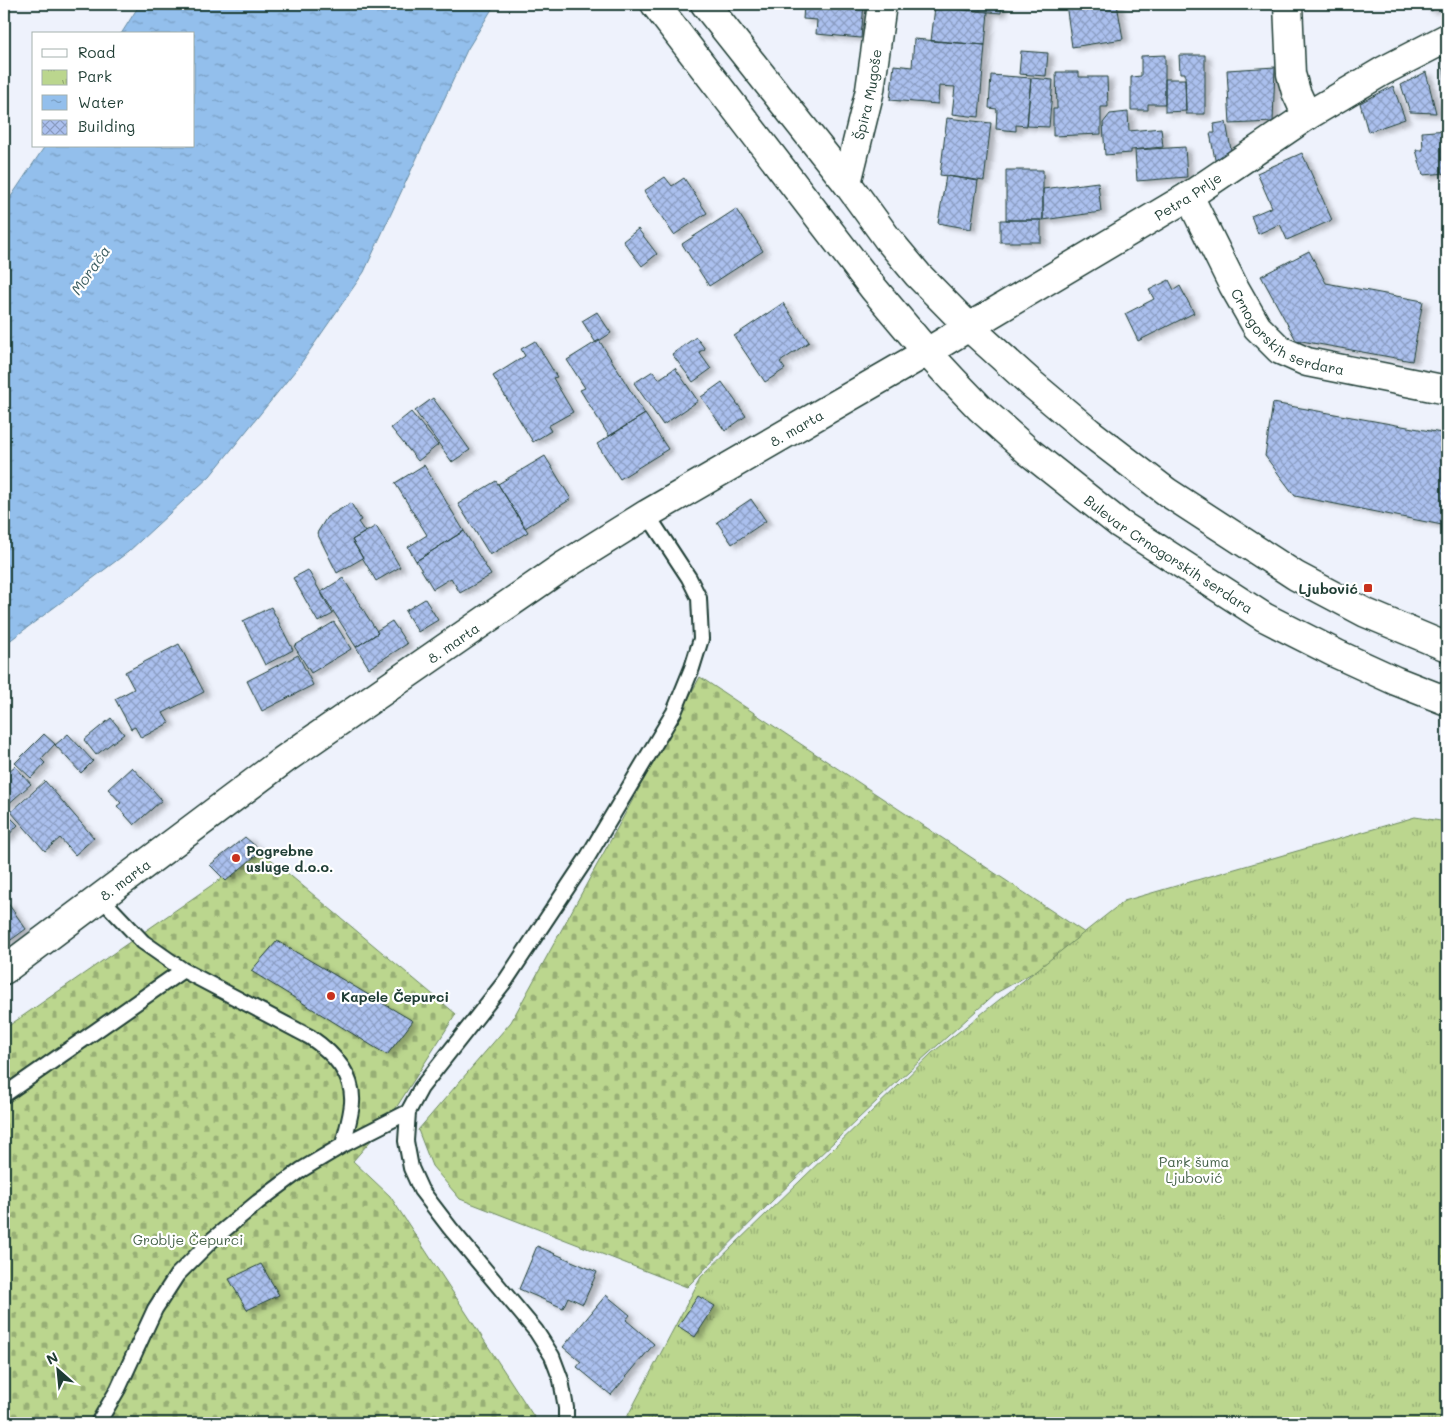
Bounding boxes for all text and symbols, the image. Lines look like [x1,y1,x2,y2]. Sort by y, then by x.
legend [32,32,195,148]
text: Road [78,42,115,62]
street label: Špira Mugoše [849,48,885,142]
text: Park [78,66,112,86]
text: Water [78,92,124,112]
text: Building [78,116,135,136]
street label: Petra Prlje [1151,167,1225,224]
water label: Morača [66,241,114,299]
street label: Crnogorskih serdara [1227,285,1346,379]
street label: 8. marta [766,405,826,451]
street label: Bulevar Crnogorskih serdara [1081,490,1257,617]
place label: Ljubović [1299,579,1358,598]
marker: Ljubović [1362,582,1374,594]
street label: 8. marta [424,618,483,667]
place label: Pogrebne usluge d.o.o. [246,841,333,876]
marker: Pogrebne usluge d.o.o. [230,852,242,864]
street label: 8. marta [95,854,154,905]
place label: Kapele Čepurci [341,987,449,1006]
marker: Kapele Čepurci [325,990,337,1002]
park label: Park šuma Ljubović [1159,1152,1229,1187]
park label: Groblje Čepurci [133,1230,243,1249]
north arrow [32,1344,82,1394]
text: N [43,1347,61,1369]

